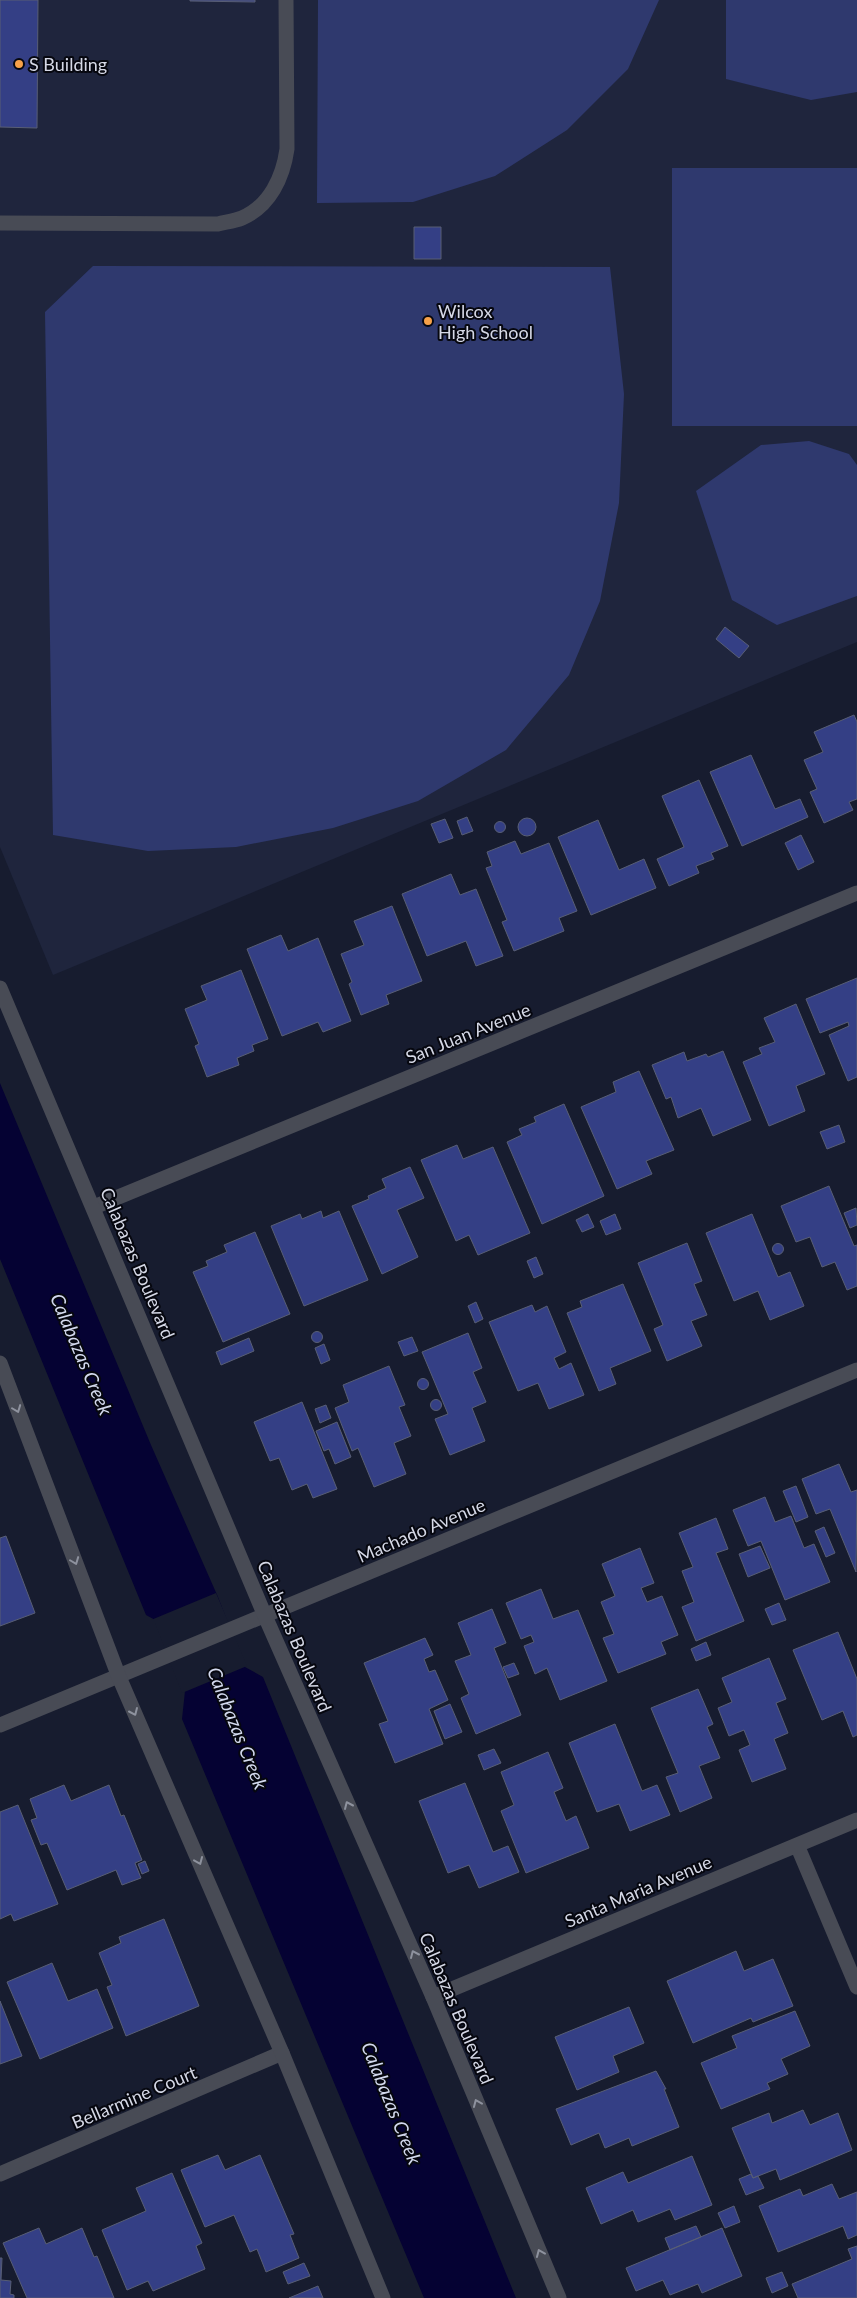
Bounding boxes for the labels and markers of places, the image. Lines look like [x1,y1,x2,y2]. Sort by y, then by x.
place label: S Building [29,53,107,75]
marker: S Building [13,58,25,70]
place label: Wilcox High School [438,300,533,343]
marker: Wilcox High School [422,315,434,327]

